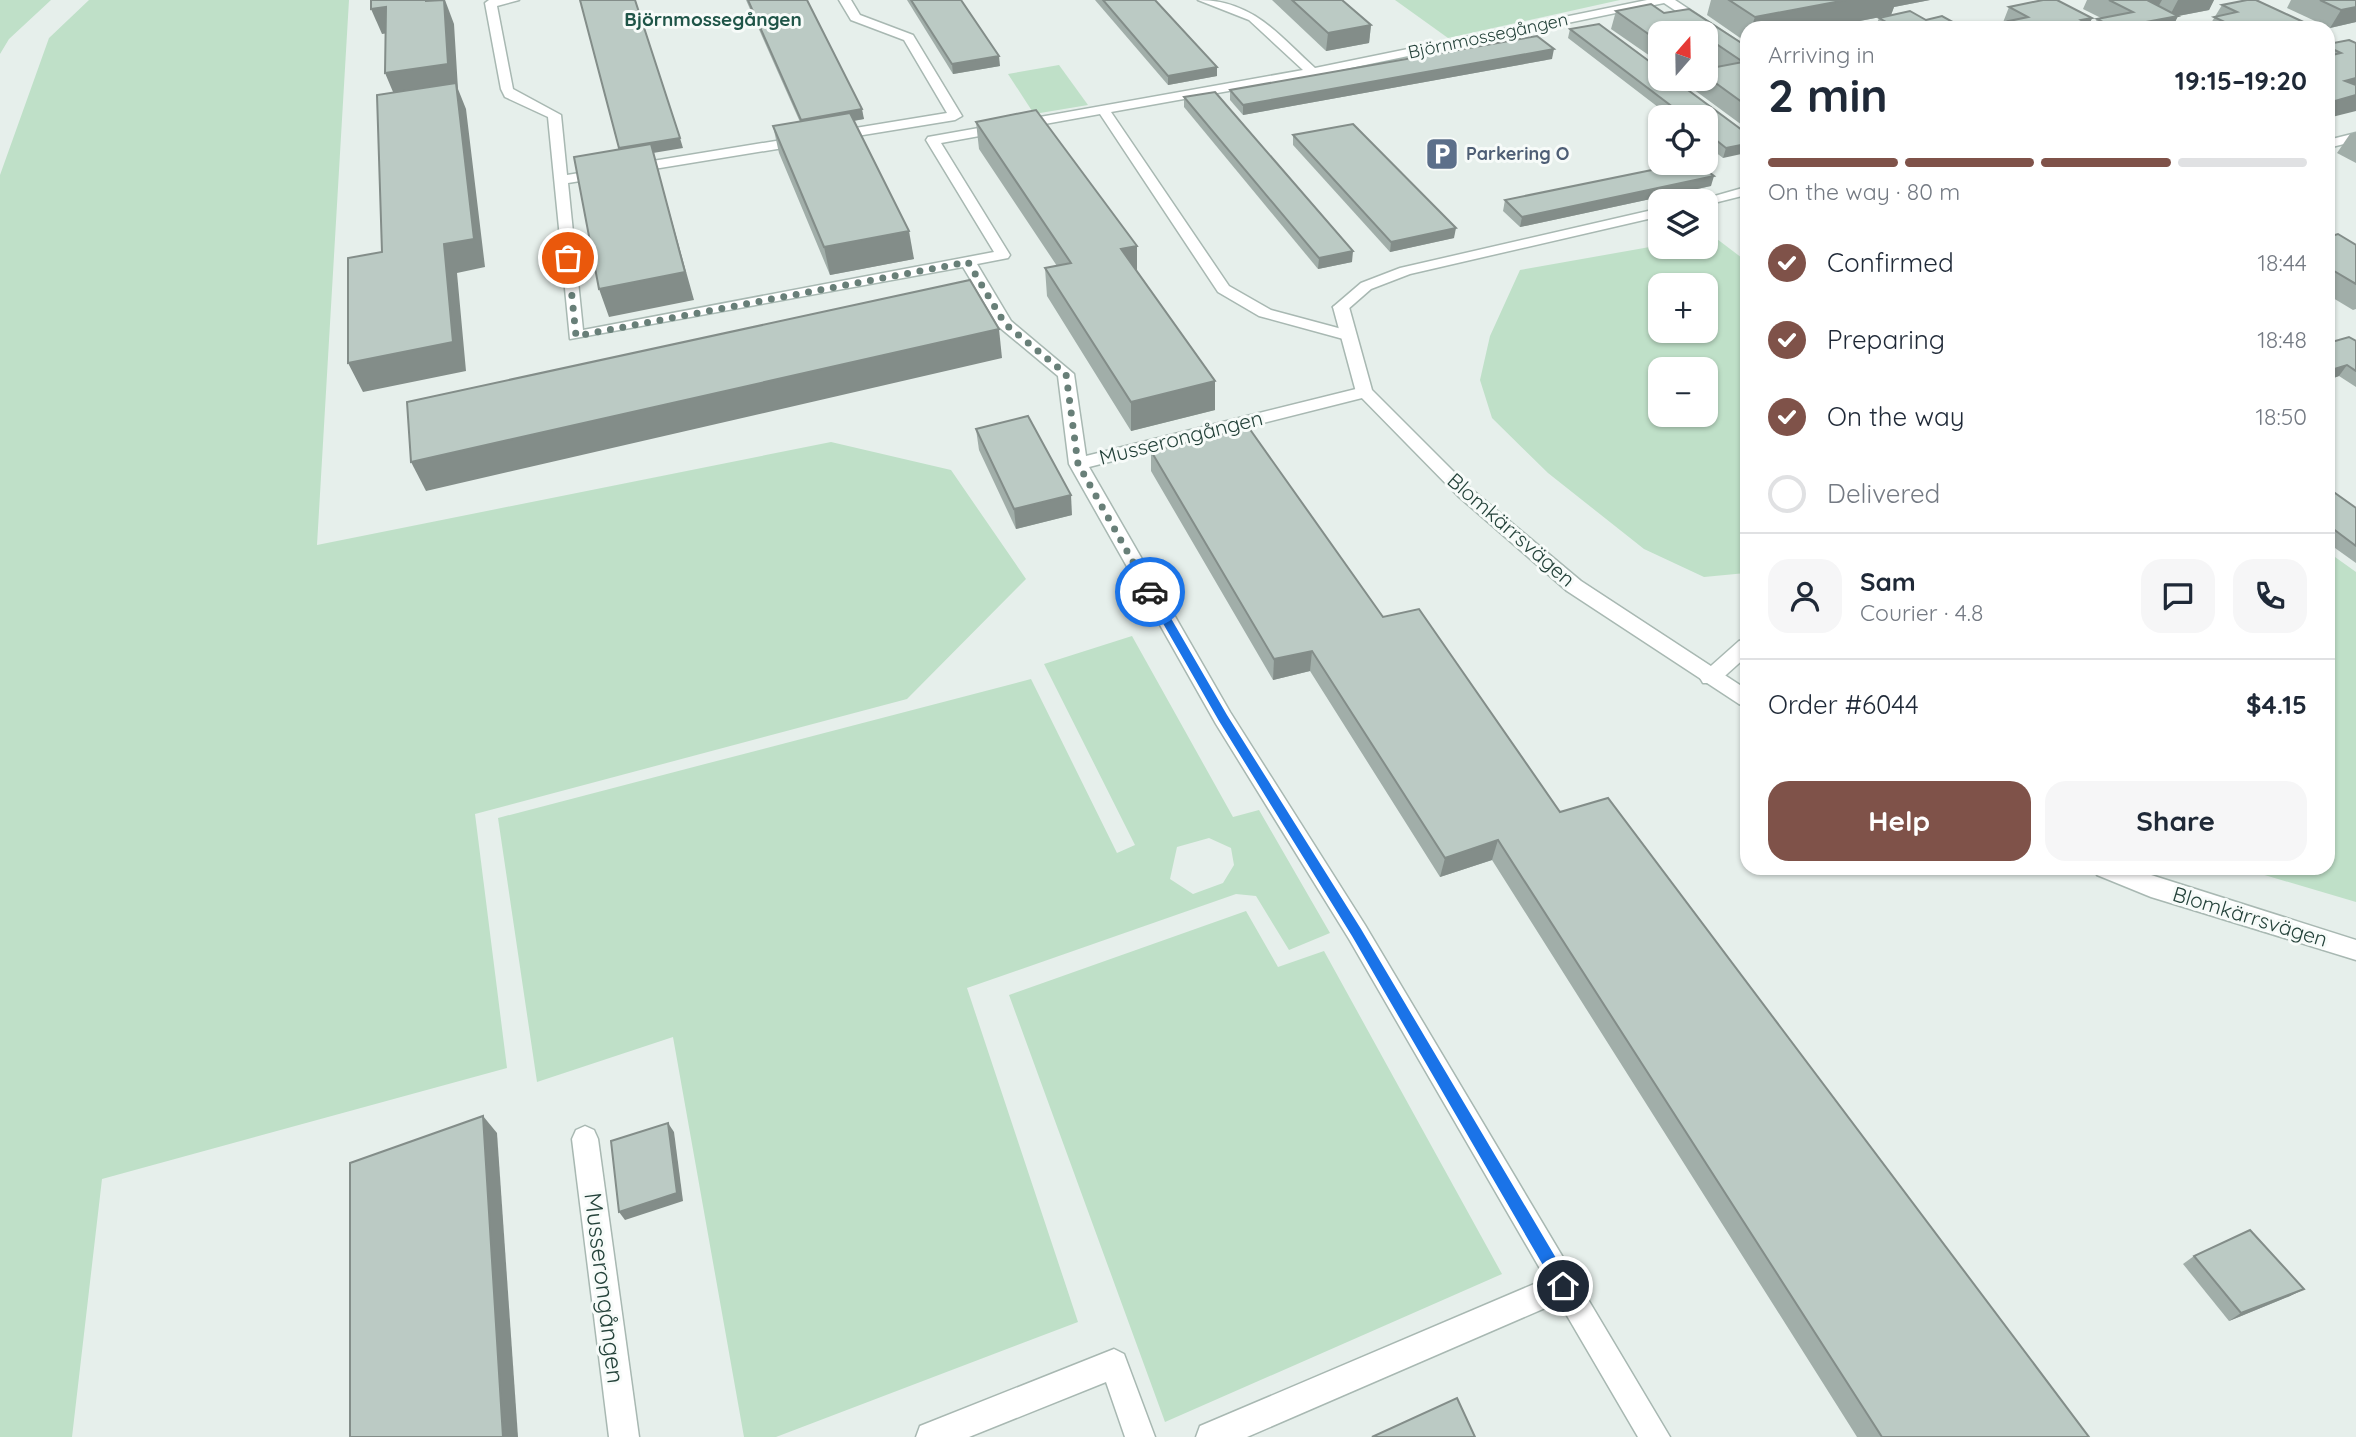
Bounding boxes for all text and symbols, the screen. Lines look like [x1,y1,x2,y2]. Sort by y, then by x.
district label: Björnmossegången [624,7,802,31]
street label: Björnmossegången [1406,7,1570,64]
north arrow [1648,21,1718,91]
map controls [1648,21,1718,427]
text: Arriving in [1768,40,1875,69]
text: 19:15–19:20 [2175,64,2307,97]
text: 2 min [1768,66,1888,124]
button: locate [1648,105,1718,175]
parking icon: Parkering O [1423,135,1461,173]
place label: Parkering O [1466,142,1569,165]
text: On the way · 80 m [1768,177,1960,206]
button: layers [1648,189,1718,259]
pin [538,228,598,288]
icon: bag [549,239,587,277]
icon: check [1768,244,1806,282]
text: Confirmed [1827,246,1954,279]
text: 18:44 [2258,248,2307,277]
button: + [1648,273,1718,343]
icon: check [1768,321,1806,359]
text: Preparing [1827,323,1945,356]
text: 18:48 [2257,325,2307,354]
button: − [1648,357,1718,427]
icon: check [1768,398,1806,436]
text: On the way [1827,400,1965,433]
text: 18:50 [2256,402,2307,431]
street label: Musserongången [1096,404,1265,470]
street label: Blomkärrsvägen [1443,467,1581,592]
text: Delivered [1827,477,1940,510]
courier [1115,557,1185,627]
button: person [1768,559,1842,633]
button: chat [2141,559,2215,633]
button: phone [2233,559,2307,633]
text: Sam [1860,565,1916,598]
icon: car [1131,573,1169,611]
text: Courier · 4.8 [1860,598,1983,627]
text: Order #6044 [1768,688,1919,721]
text: $4.15 [2246,688,2307,721]
button: Help [1768,781,2031,861]
button: Share [2045,781,2307,861]
street label: Blomkärrsvägen [2170,880,2331,952]
street label: Musserongången [578,1191,632,1385]
pin [1533,1256,1593,1316]
icon: home [1544,1267,1582,1305]

